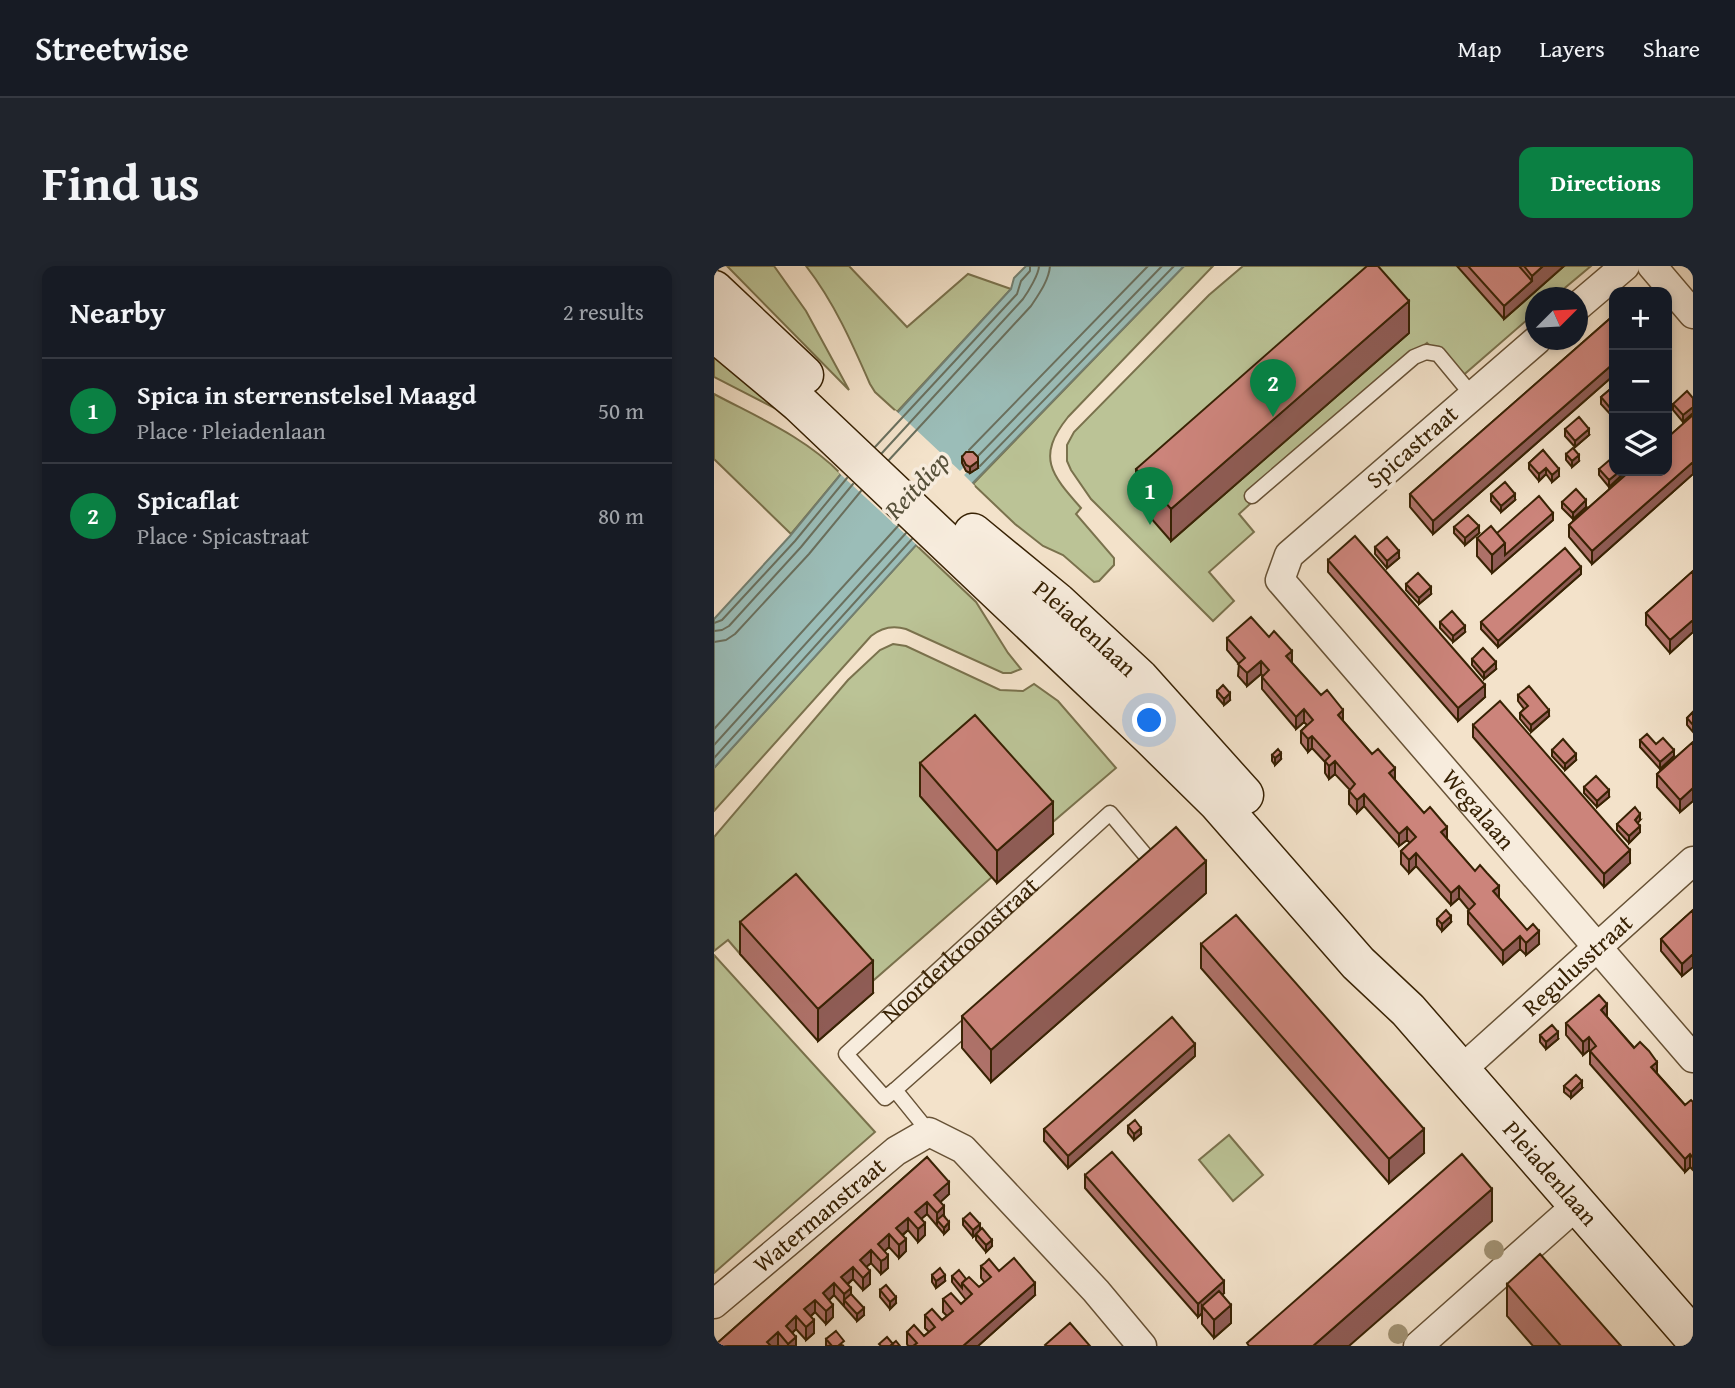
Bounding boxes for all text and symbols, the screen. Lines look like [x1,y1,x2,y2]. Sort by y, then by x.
text: Streetwise [35,24,189,72]
text: Map [1458,31,1501,66]
text: Layers [1539,31,1605,66]
text: Share [1643,31,1700,66]
text: Find us [42,146,200,218]
button: Directions [1519,147,1693,218]
north arrow [1525,287,1588,350]
map controls [1609,287,1672,476]
button: + [1609,287,1672,350]
text: Nearby [70,290,166,334]
text: 2 results [563,295,644,328]
button: − [1609,350,1672,413]
pin: 2 [1250,359,1296,417]
text: Spica in sterrenstelsel Maagd [137,375,476,414]
text: 1 [87,394,99,427]
text: 50 m [598,394,644,427]
street label: Spicastraat [1358,396,1466,497]
button: layers [1609,413,1672,476]
text: Place · Pleiadenlaan [137,414,326,447]
water label: Reitdiep [874,442,959,528]
pin: 1 [1127,467,1173,525]
text: Spicaflat [137,480,239,519]
text: 2 [87,499,99,532]
text: 80 m [598,499,644,532]
text: Place · Spicastraat [137,519,309,552]
street label: Pleiadenlaan [1026,571,1145,685]
your location [1132,703,1166,737]
street label: Wegalaan [1434,761,1524,858]
street label: Noorderkroonstraat [873,868,1047,1031]
street label: Regulusstraat [1514,905,1640,1024]
street label: Pleiadenlaan [1495,1113,1607,1234]
street label: Watermanstraat [745,1148,894,1281]

